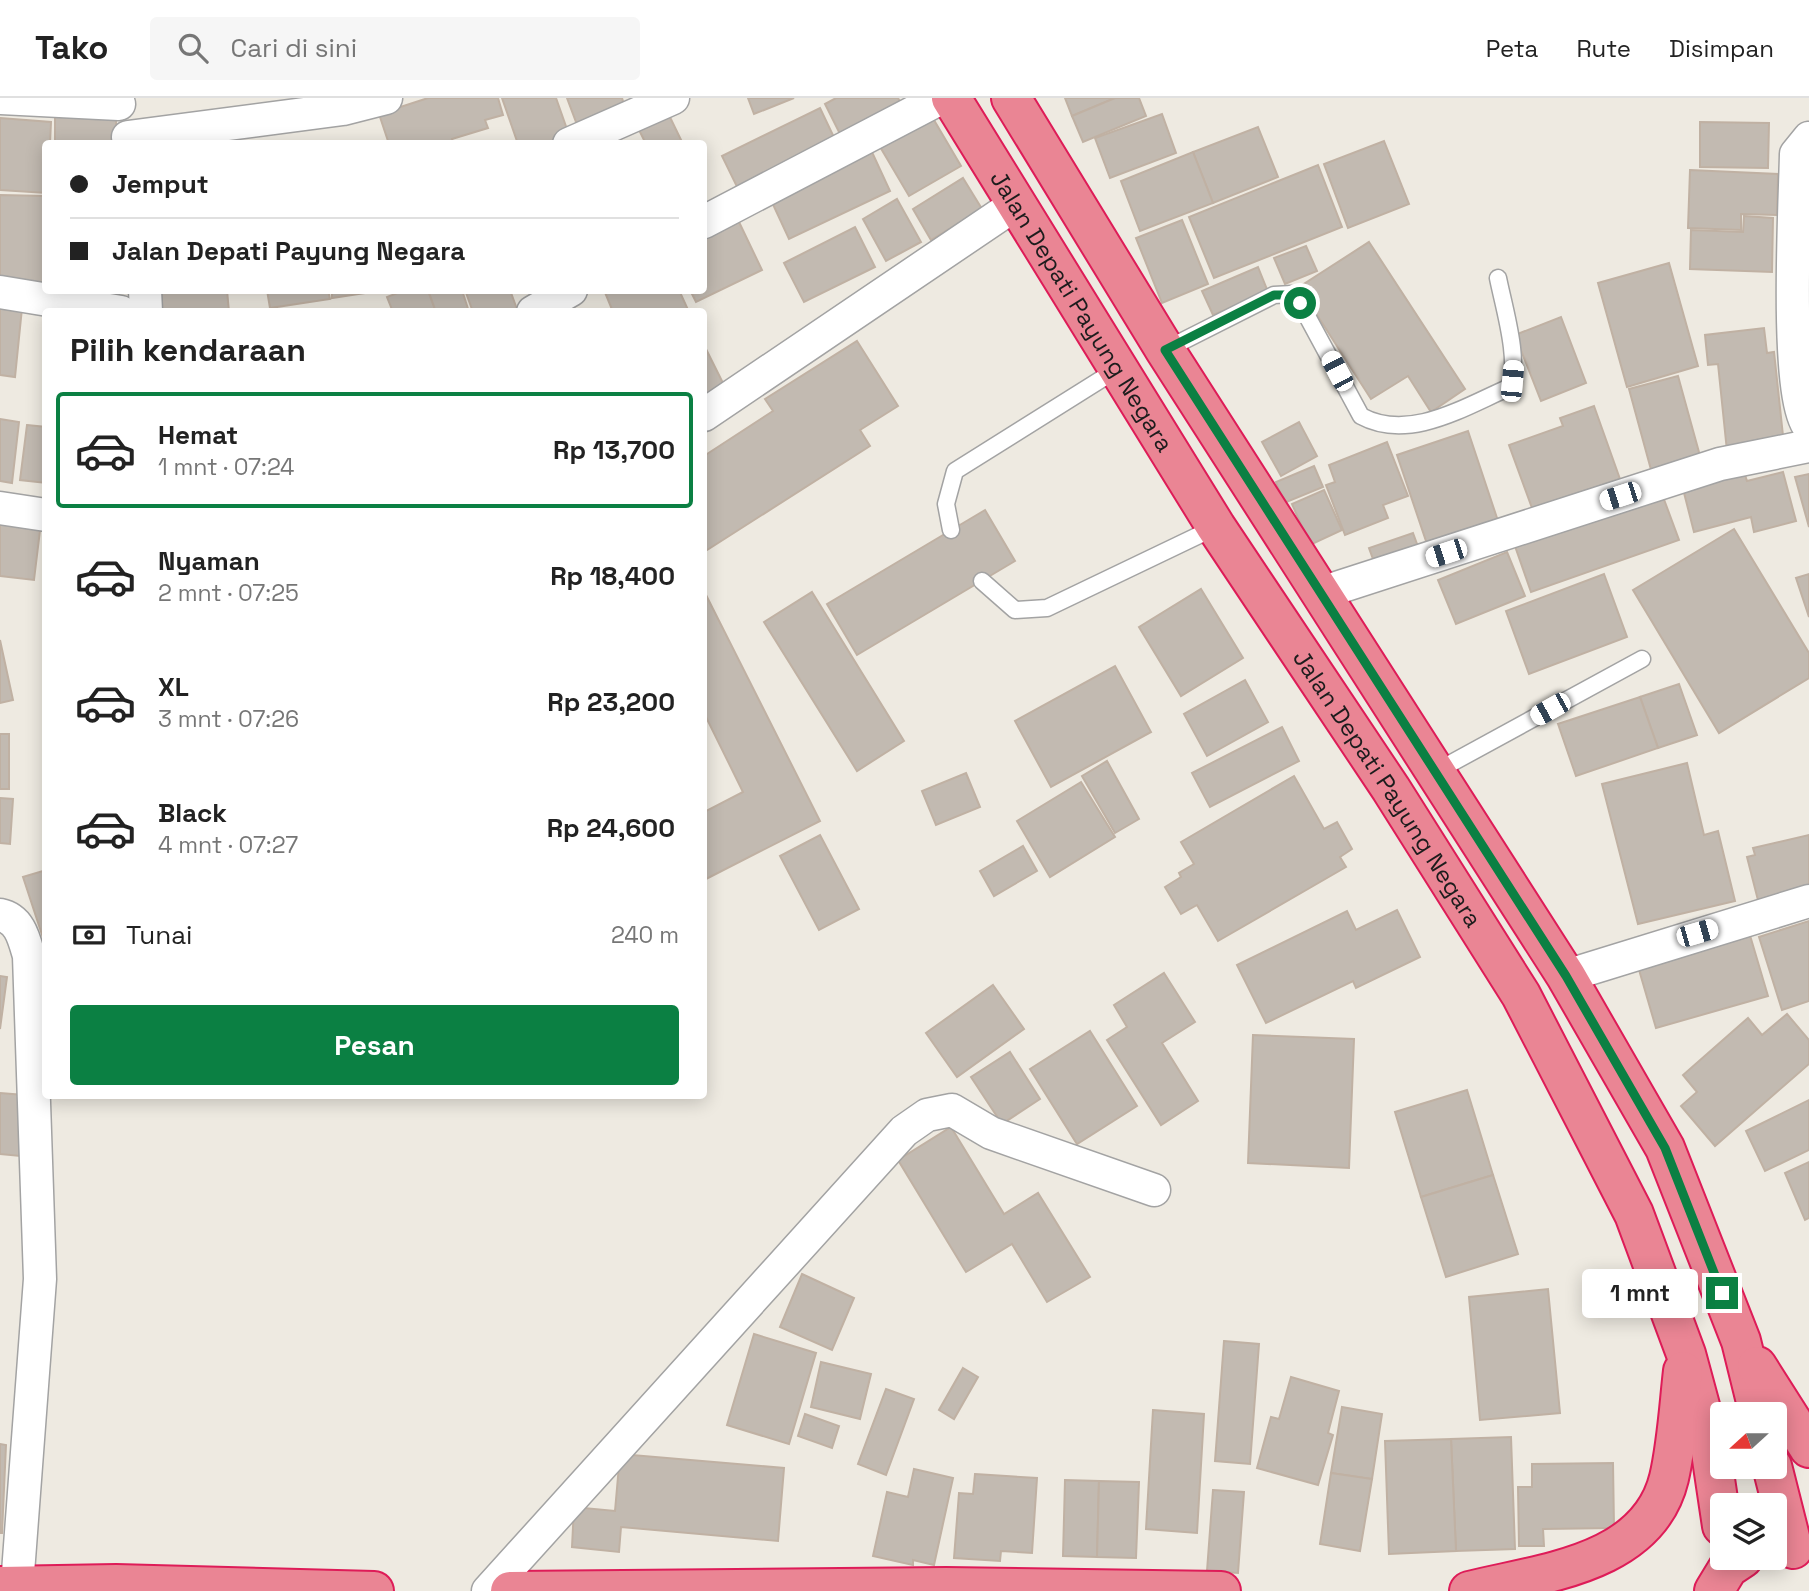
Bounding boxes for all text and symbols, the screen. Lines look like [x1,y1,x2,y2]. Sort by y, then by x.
search box [150,17,640,80]
text: Tako [35,27,108,69]
icon: search [174,29,212,67]
text: Cari di sini [230,31,357,65]
text: Peta [1486,33,1538,64]
text: Rute [1576,33,1631,64]
text: Disimpan [1669,33,1774,64]
street label: Jalan Depati Payung Negara [984,164,1181,457]
text: Jemput [112,167,209,201]
text: Jalan Depati Payung Negara [112,234,465,268]
route start [1284,287,1316,319]
text: Pilih kendaraan [70,330,306,370]
car [1318,348,1357,394]
car [1500,359,1525,403]
text: Hemat [158,418,238,452]
icon: car [74,419,137,482]
text: Rp 13,700 [553,433,675,467]
text: 1 mnt · 07:24 [158,452,294,482]
car [1597,480,1644,512]
car [1423,537,1470,569]
text: Nyaman [158,544,260,578]
icon: car [74,545,137,608]
text: Rp 18,400 [550,559,675,593]
text: 2 mnt · 07:25 [158,578,299,608]
street label: Jalan Depati Payung Negara [1287,643,1490,933]
text: XL [158,670,189,704]
icon: car [74,671,137,734]
text: Rp 23,200 [547,685,675,719]
car [1527,690,1574,728]
text: 3 mnt · 07:26 [158,704,299,734]
text: Black [158,796,227,830]
icon: car [74,797,137,860]
text: Rp 24,600 [547,811,675,845]
text: 4 mnt · 07:27 [158,830,298,860]
icon: cash [70,916,108,954]
car [1674,917,1721,949]
text: Tunai [126,918,192,952]
text: 240 m [611,920,679,950]
button: Pesan [70,1005,679,1085]
callout: 1 mnt [1582,1268,1698,1318]
route end [1706,1277,1738,1309]
text: 1 mnt [1610,1278,1670,1308]
north arrow [1710,1402,1787,1479]
map controls [1710,1402,1787,1570]
button: layers [1710,1493,1787,1570]

